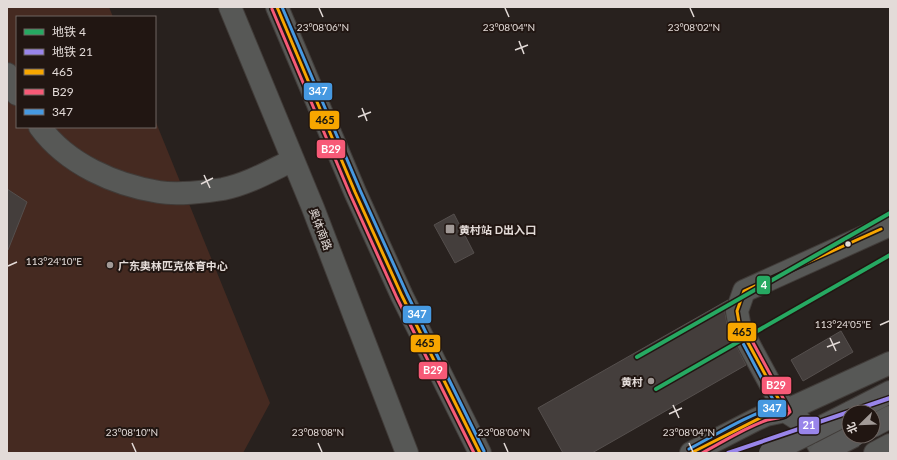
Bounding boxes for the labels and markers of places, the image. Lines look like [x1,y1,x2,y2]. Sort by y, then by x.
marker: 黄村站 D出入口 [444,223,456,235]
place label: 黄村站 D出入口 [459,223,536,236]
unlabelled marker [843,239,853,249]
place label: 广东奥林匹克体育中心 [118,259,228,272]
marker: 广东奥林匹克体育中心 [105,260,115,270]
place label: 黄村 [621,375,643,388]
marker: 黄村 [646,376,656,386]

